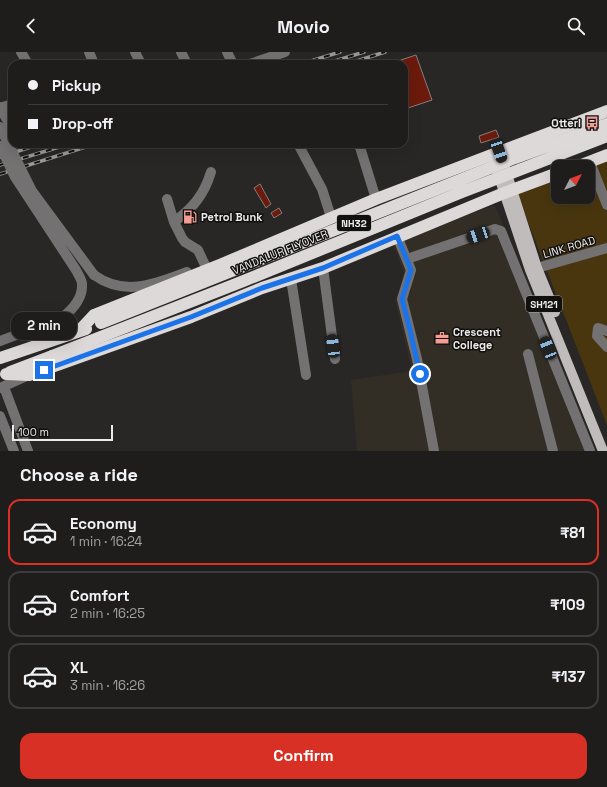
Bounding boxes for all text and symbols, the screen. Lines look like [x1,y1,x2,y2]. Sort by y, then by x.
icon: back [20,15,42,37]
text: Movio [277,15,330,38]
icon: search [565,15,587,37]
text: Pickup [52,76,101,95]
text: Drop-off [52,114,113,133]
bus stop icon: Otteri [584,115,600,131]
place label: Otteri [551,116,581,130]
car [489,138,509,164]
north arrow [551,160,595,204]
map controls [551,160,595,204]
fuel station icon: Petrol Bunk [182,209,198,225]
place label: Petrol Bunk [201,210,263,224]
road number: NH32 [337,215,371,231]
car [465,225,491,245]
street label: VANDALUR FLYOVER [230,226,330,278]
street label: LINK ROAD [541,233,597,261]
road number: SH121 [526,296,562,312]
callout: 2 min [11,312,77,340]
text: 2 min [27,317,61,334]
place label: Crescent College [453,325,501,352]
office icon: Crescent College [434,330,450,346]
car [326,333,340,359]
car [538,335,558,361]
route end [35,361,53,379]
route start [411,365,429,383]
scale bar [12,423,113,442]
text: 100 m [18,425,49,439]
text: Choose a ride [20,463,138,486]
icon: car [22,514,58,550]
text: Economy [70,514,137,533]
text: ₹81 [560,523,585,542]
text: 1 min · 16:24 [70,533,142,550]
icon: car [22,586,58,622]
text: Comfort [70,586,130,605]
text: ₹109 [550,595,585,614]
text: 2 min · 16:25 [70,605,145,622]
icon: car [22,658,58,694]
text: XL [70,658,88,677]
text: ₹137 [551,667,585,686]
text: 3 min · 16:26 [70,677,145,694]
button: Confirm [20,733,587,779]

